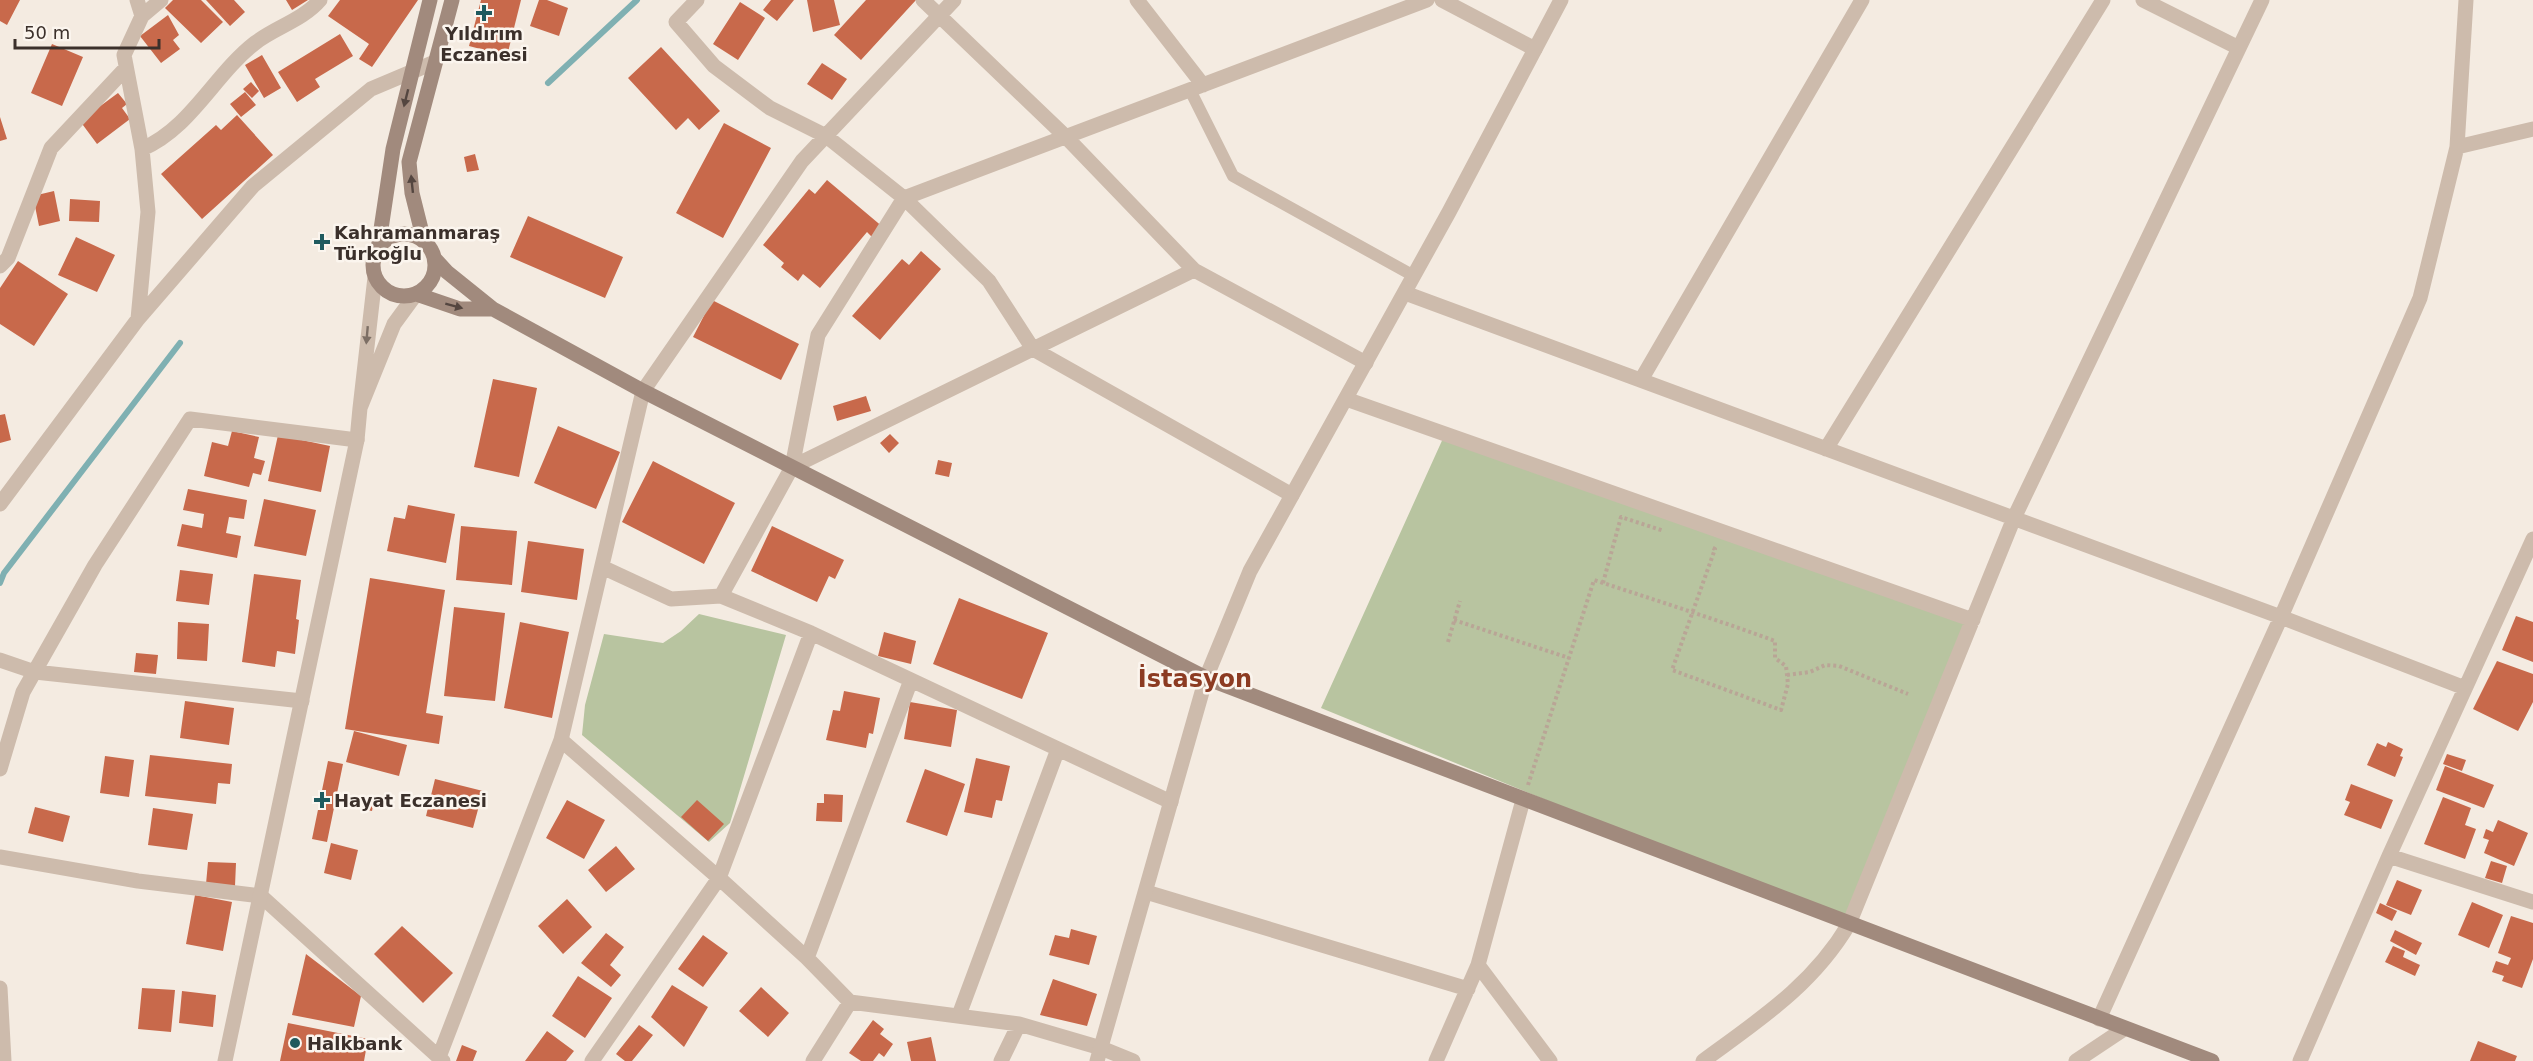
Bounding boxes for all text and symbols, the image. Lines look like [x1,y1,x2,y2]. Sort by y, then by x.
marker: Yıldırım Eczanesi [477,6,491,20]
scale bar [15,12,159,50]
text: 50 m [24,22,70,43]
place label: Yıldırım Eczanesi [440,23,528,65]
one-way arrow [400,88,410,107]
one-way arrow [407,174,416,193]
place label: Kahramanmaraş Türkoğlu [334,222,500,264]
marker: Kahramanmaraş Türkoğlu [315,235,329,249]
one-way arrow [445,302,463,312]
one-way arrow [362,325,372,344]
district label: İstasyon [1138,664,1252,693]
place label: Hayat Eczanesi [334,790,487,811]
marker: Hayat Eczanesi [315,793,329,807]
place label: Halkbank [307,1033,403,1054]
marker: Halkbank [288,1036,302,1050]

